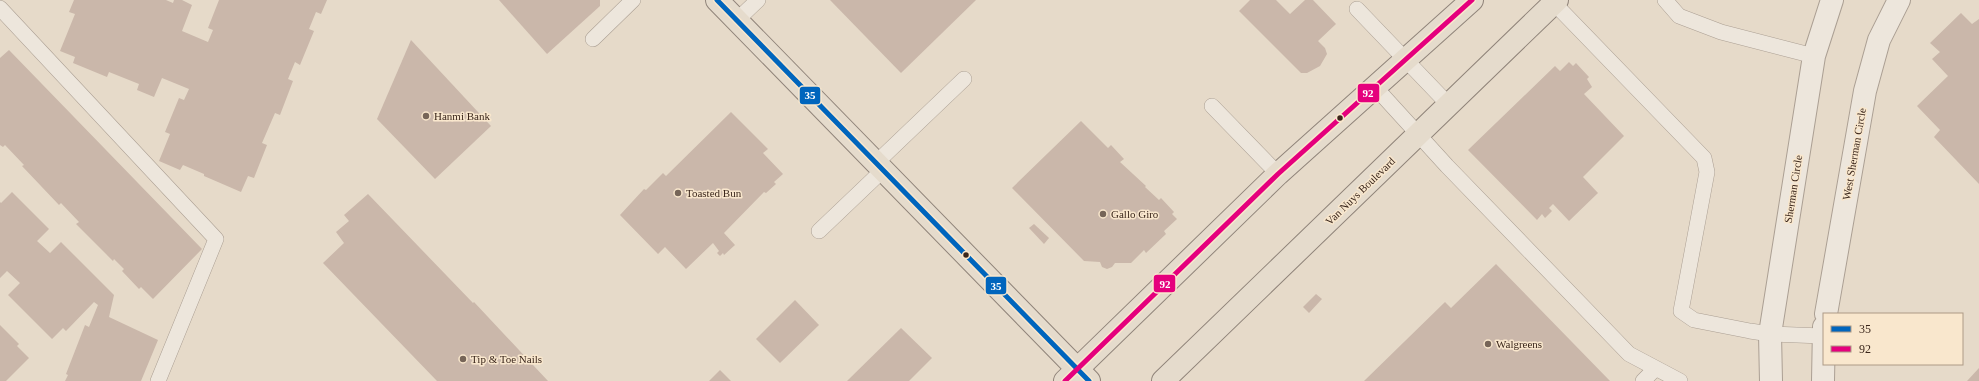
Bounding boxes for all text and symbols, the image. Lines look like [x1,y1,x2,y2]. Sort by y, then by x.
line badge: 92 [1357,83,1380,103]
line badge: 35 [799,86,821,105]
text: 92 [1363,87,1374,99]
text: 35 [805,89,816,101]
street label: West Sherman Circle [1840,107,1868,201]
place label: Hanmi Bank [434,110,490,122]
marker: Hanmi Bank [421,111,431,121]
unlabelled marker [1335,113,1345,123]
street label: Sherman Circle [1782,154,1804,224]
street label: Van Nuys Boulevard [1323,155,1397,227]
place label: Toasted Bun [686,187,742,199]
marker: Toasted Bun [673,188,683,198]
place label: Gallo Giro [1111,208,1159,220]
marker: Gallo Giro [1098,209,1108,219]
unlabelled marker [961,250,971,260]
line badge: 92 [1153,274,1176,293]
line badge: 35 [985,276,1007,295]
text: 92 [1160,278,1171,290]
text: 35 [991,280,1002,292]
legend [1823,313,1963,365]
text: 35 [1859,322,1871,336]
place label: Walgreens [1496,338,1542,350]
marker: Walgreens [1483,339,1493,349]
text: 92 [1859,342,1871,356]
place label: Tip & Toe Nails [471,353,542,365]
marker: Tip & Toe Nails [458,354,468,364]

